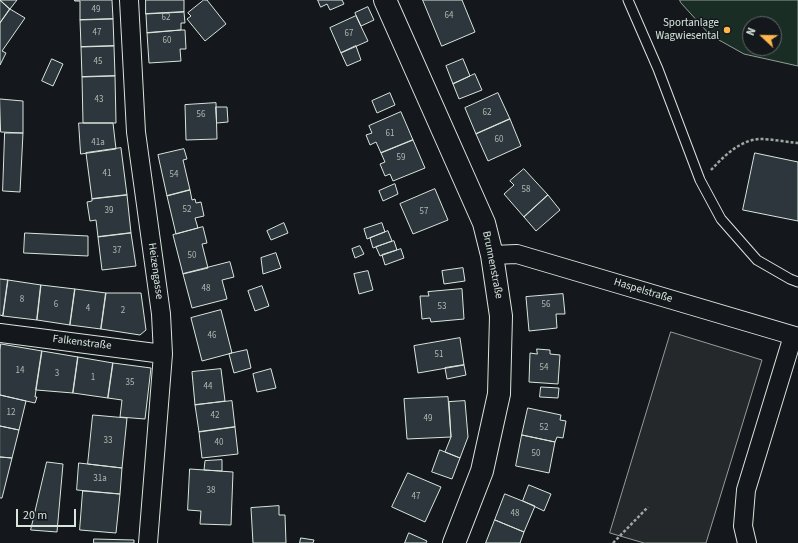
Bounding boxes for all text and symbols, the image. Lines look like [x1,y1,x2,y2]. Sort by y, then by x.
house number: 49 [92,5,100,15]
house number: 64 [445,11,453,21]
house number: 62 [162,13,170,23]
north arrow [742,16,782,56]
place label: Sportanlage Wagwiesental [655,17,719,43]
marker: Sportanlage Wagwiesental [722,25,732,35]
text: N [743,25,760,38]
house number: 47 [93,28,101,38]
house number: 67 [345,29,353,39]
house number: 60 [163,36,171,46]
house number: 45 [94,57,102,67]
house number: 43 [95,95,103,105]
house number: 62 [483,108,491,118]
house number: 56 [197,110,205,120]
house number: 61 [386,129,394,139]
house number: 60 [495,135,503,145]
house number: 41a [91,138,105,148]
house number: 59 [397,153,405,163]
house number: 41 [103,169,111,179]
house number: 54 [170,170,178,180]
house number: 58 [522,185,530,195]
house number: 52 [183,205,191,215]
house number: 39 [105,206,113,216]
house number: 57 [420,207,428,217]
street label: Brunnenstraße [479,230,505,300]
street label: Heizengasse [145,242,165,300]
house number: 37 [113,246,121,256]
house number: 50 [188,251,196,261]
street label: Haspelstraße [612,276,674,306]
house number: 48 [202,284,210,294]
house number: 8 [20,295,24,305]
house number: 6 [54,300,58,310]
house number: 56 [542,300,550,310]
house number: 53 [438,302,446,312]
house number: 4 [86,304,90,314]
house number: 2 [121,306,125,316]
house number: 46 [208,331,216,341]
street label: Falkenstraße [52,333,112,353]
house number: 51 [435,350,443,360]
house number: 54 [540,363,548,373]
house number: 14 [16,366,24,376]
house number: 3 [55,369,59,379]
house number: 1 [91,373,95,383]
house number: 35 [126,378,134,388]
house number: 44 [204,382,212,392]
house number: 12 [7,408,15,418]
house number: 42 [211,411,219,421]
house number: 49 [424,414,432,424]
house number: 52 [540,423,548,433]
house number: 33 [104,436,112,446]
house number: 40 [215,438,223,448]
house number: 50 [532,449,540,459]
house number: 31a [93,474,107,484]
house number: 38 [207,486,215,496]
house number: 47 [412,492,420,502]
scale bar [18,501,78,527]
text: 20 m [23,507,47,524]
house number: 48 [511,509,519,519]

